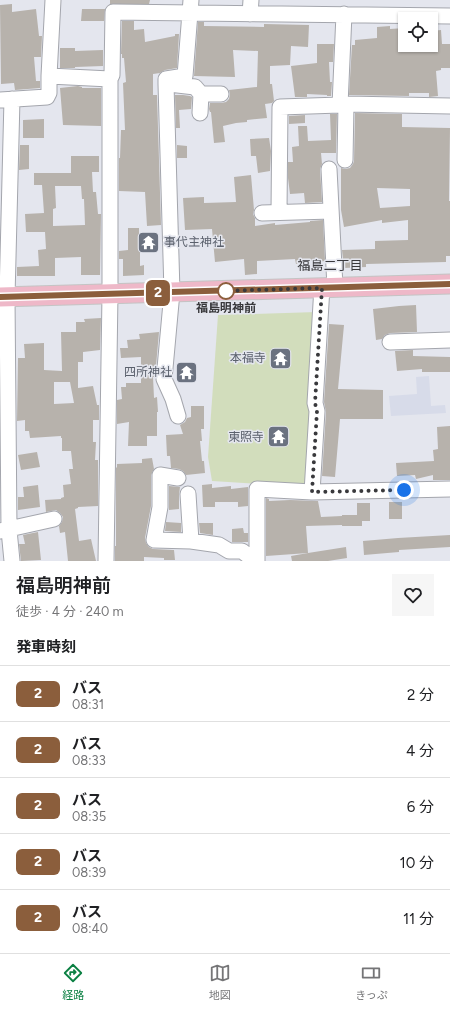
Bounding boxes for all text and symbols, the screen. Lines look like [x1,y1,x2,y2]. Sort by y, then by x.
map controls [398,12,438,52]
button: locate [398,12,438,52]
temple icon: 事代主神社 [135,229,161,255]
place label: 事代主神社 [164,235,224,249]
district label: 福島二丁目 [297,258,363,273]
line badge: 2 [145,280,171,306]
marker: 福島明神前 [217,282,235,300]
text: 2 [154,284,162,301]
place label: 福島明神前 [196,301,256,315]
temple icon: 本福寺 [268,345,294,371]
place label: 本福寺 [230,351,266,365]
temple icon: 四所神社 [174,359,200,385]
place label: 四所神社 [124,365,172,379]
temple icon: 東照寺 [266,424,292,450]
place label: 東照寺 [228,430,264,444]
your location [394,480,414,500]
text: 福島明神前 [16,574,111,597]
button: heart [392,574,434,616]
text: 徒歩 · 4 分 · 240 m [16,604,124,619]
text: 発車時刻 [16,638,76,656]
text: バス [72,679,102,697]
text: 2 [34,685,42,702]
text: 2 分 [407,686,434,704]
text: 08:31 [72,697,104,712]
text: バス [72,735,102,753]
text: 2 [34,741,42,758]
text: 4 分 [406,742,434,760]
text: 08:33 [72,753,106,768]
text: バス [72,791,102,809]
text: 2 [34,797,42,814]
text: 6 分 [407,798,434,816]
text: 08:35 [72,809,106,824]
text: バス [72,847,102,865]
text: 2 [34,853,42,870]
text: 10 分 [399,854,434,872]
text: 08:39 [72,865,106,880]
text: バス [72,903,102,921]
text: 2 [34,909,42,926]
text: 11 分 [403,910,434,928]
text: 08:40 [72,921,108,936]
tab: 経路 [62,962,84,1002]
tab: 地図 [209,962,231,1002]
tab: きっぷ [355,962,388,1002]

